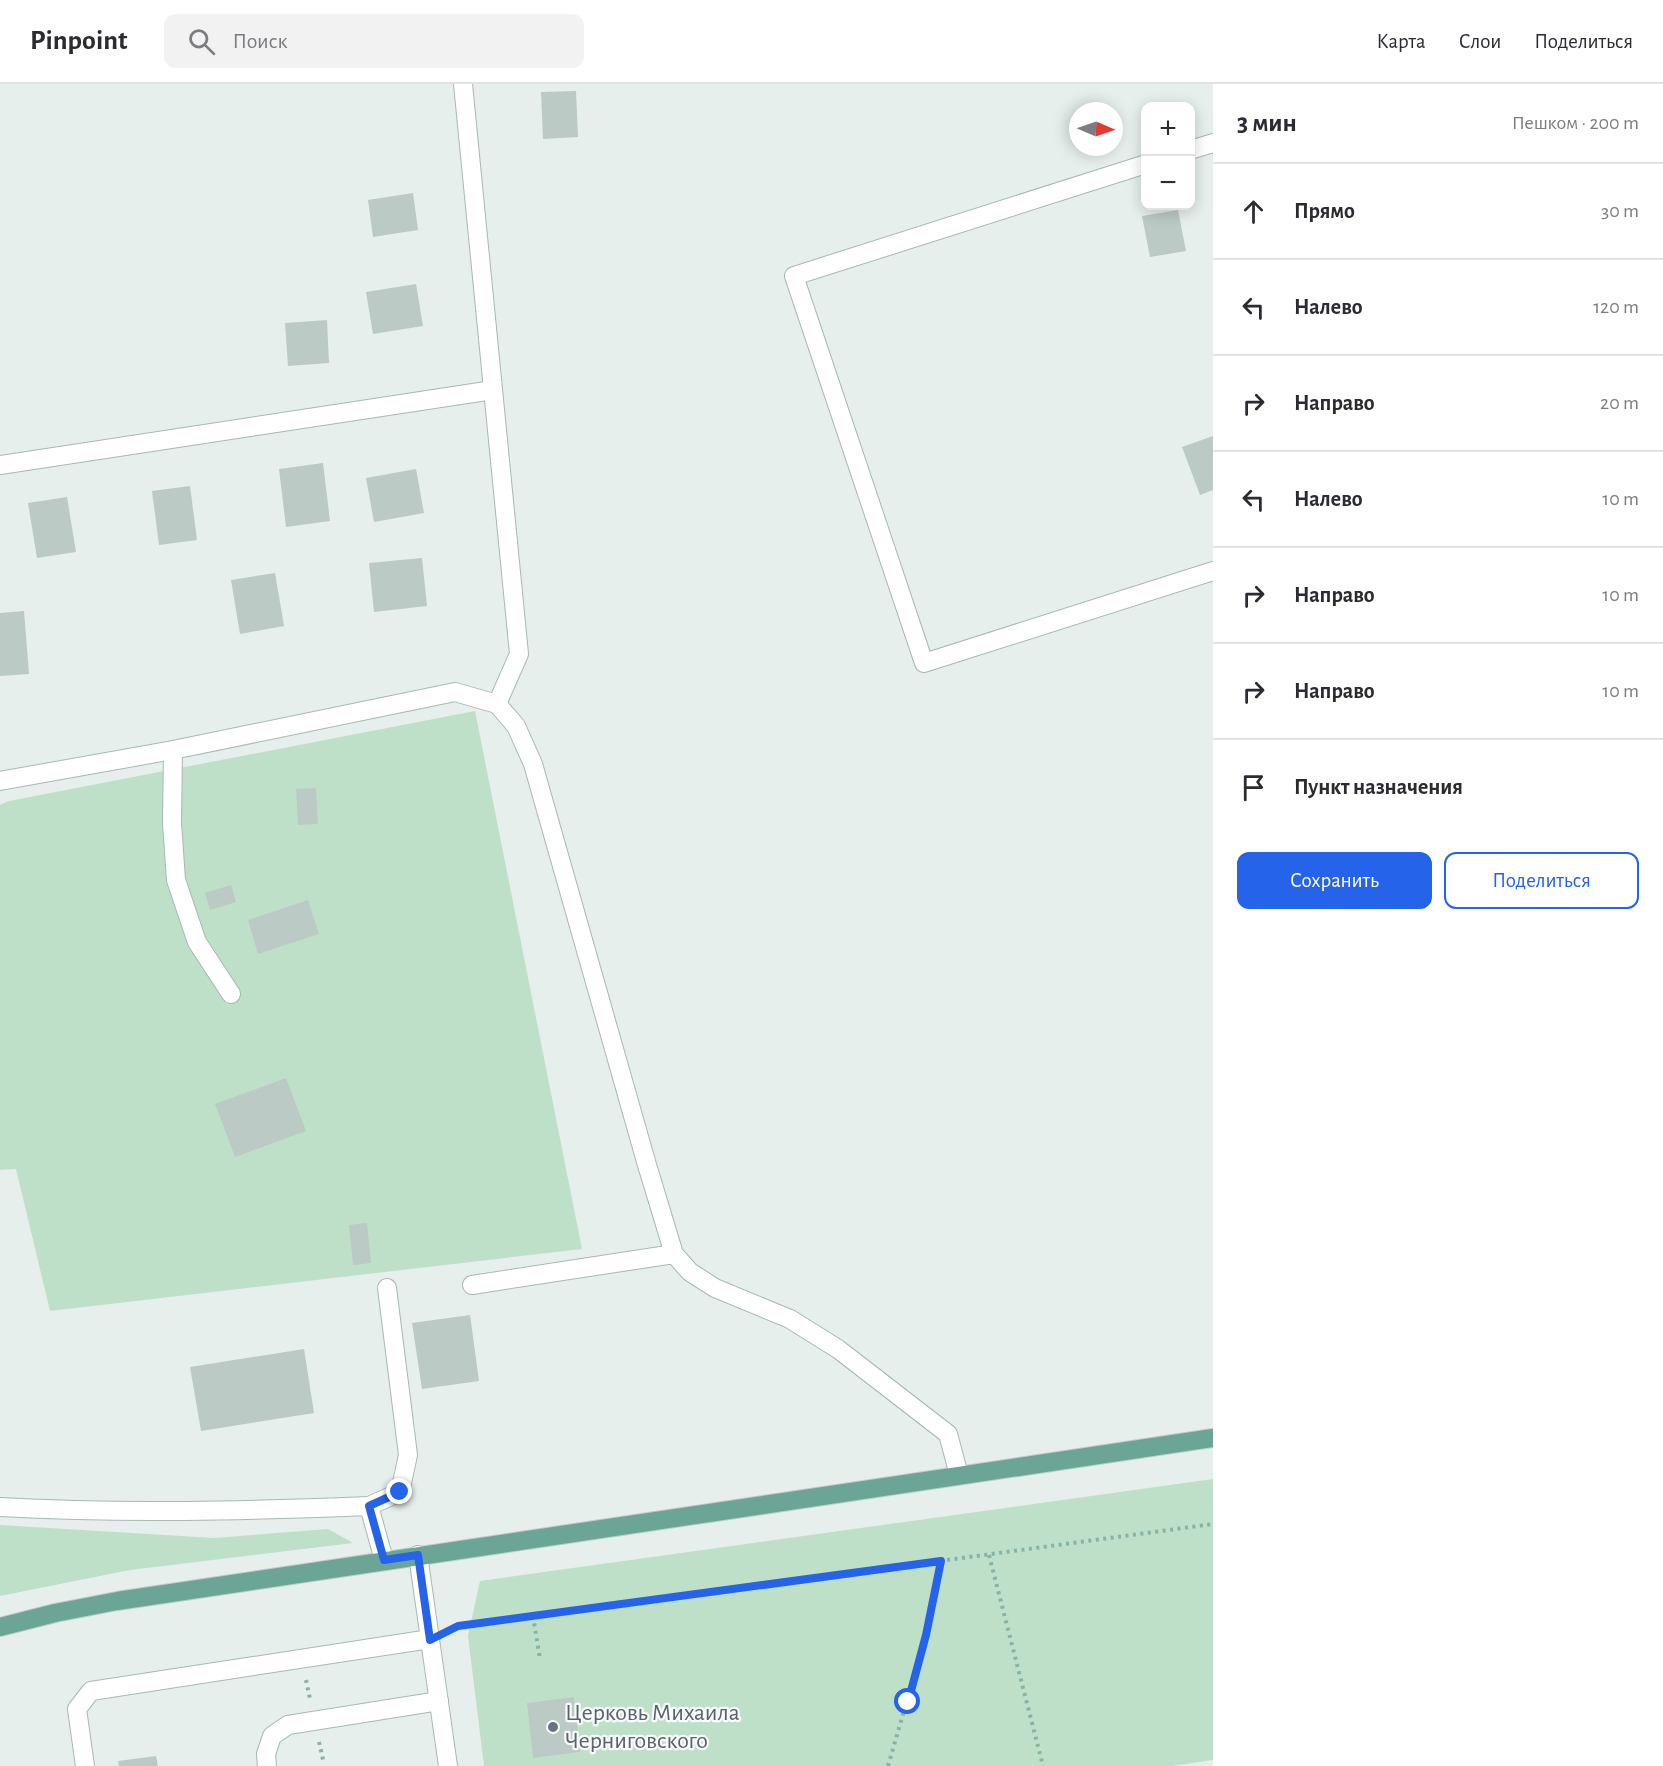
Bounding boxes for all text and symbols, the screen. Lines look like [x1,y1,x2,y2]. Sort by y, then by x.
search box [164,14,584,68]
icon: search [185,25,218,58]
text: Pinpoint [30,27,128,55]
text: Поиск [233,30,288,52]
text: Карта [1376,31,1426,52]
text: Слои [1459,31,1501,52]
text: Поделиться [1534,31,1633,52]
north arrow [1069,102,1123,156]
map controls [1141,102,1195,210]
button: + [1141,102,1195,156]
text: 3 мин [1237,110,1297,136]
text: Пешком · 200 m [1512,113,1639,133]
button: − [1141,156,1195,210]
icon: ahead [1237,195,1270,228]
text: Прямо [1294,200,1355,222]
text: 30 m [1601,201,1639,221]
icon: left [1237,291,1270,324]
text: Налево [1294,296,1363,318]
text: 120 m [1593,297,1639,317]
icon: right [1237,387,1270,420]
text: Направо [1294,392,1375,414]
text: 20 m [1600,393,1639,413]
icon: left [1237,483,1270,516]
text: Налево [1294,488,1363,510]
text: 10 m [1602,489,1639,509]
icon: right [1237,579,1270,612]
text: Направо [1294,584,1375,606]
text: 10 m [1602,585,1639,605]
icon: right [1237,675,1270,708]
text: Направо [1294,680,1375,702]
text: 10 m [1602,681,1639,701]
icon: arrive [1237,771,1270,804]
text: Пункт назначения [1294,776,1463,798]
button: Сохранить [1237,852,1432,909]
button: Поделиться [1444,852,1639,909]
route end [386,1478,412,1504]
route start [894,1688,920,1714]
place label: Церковь Михаила Черниговского [565,1701,740,1753]
marker: Церковь Михаила Черниговского [546,1720,560,1734]

